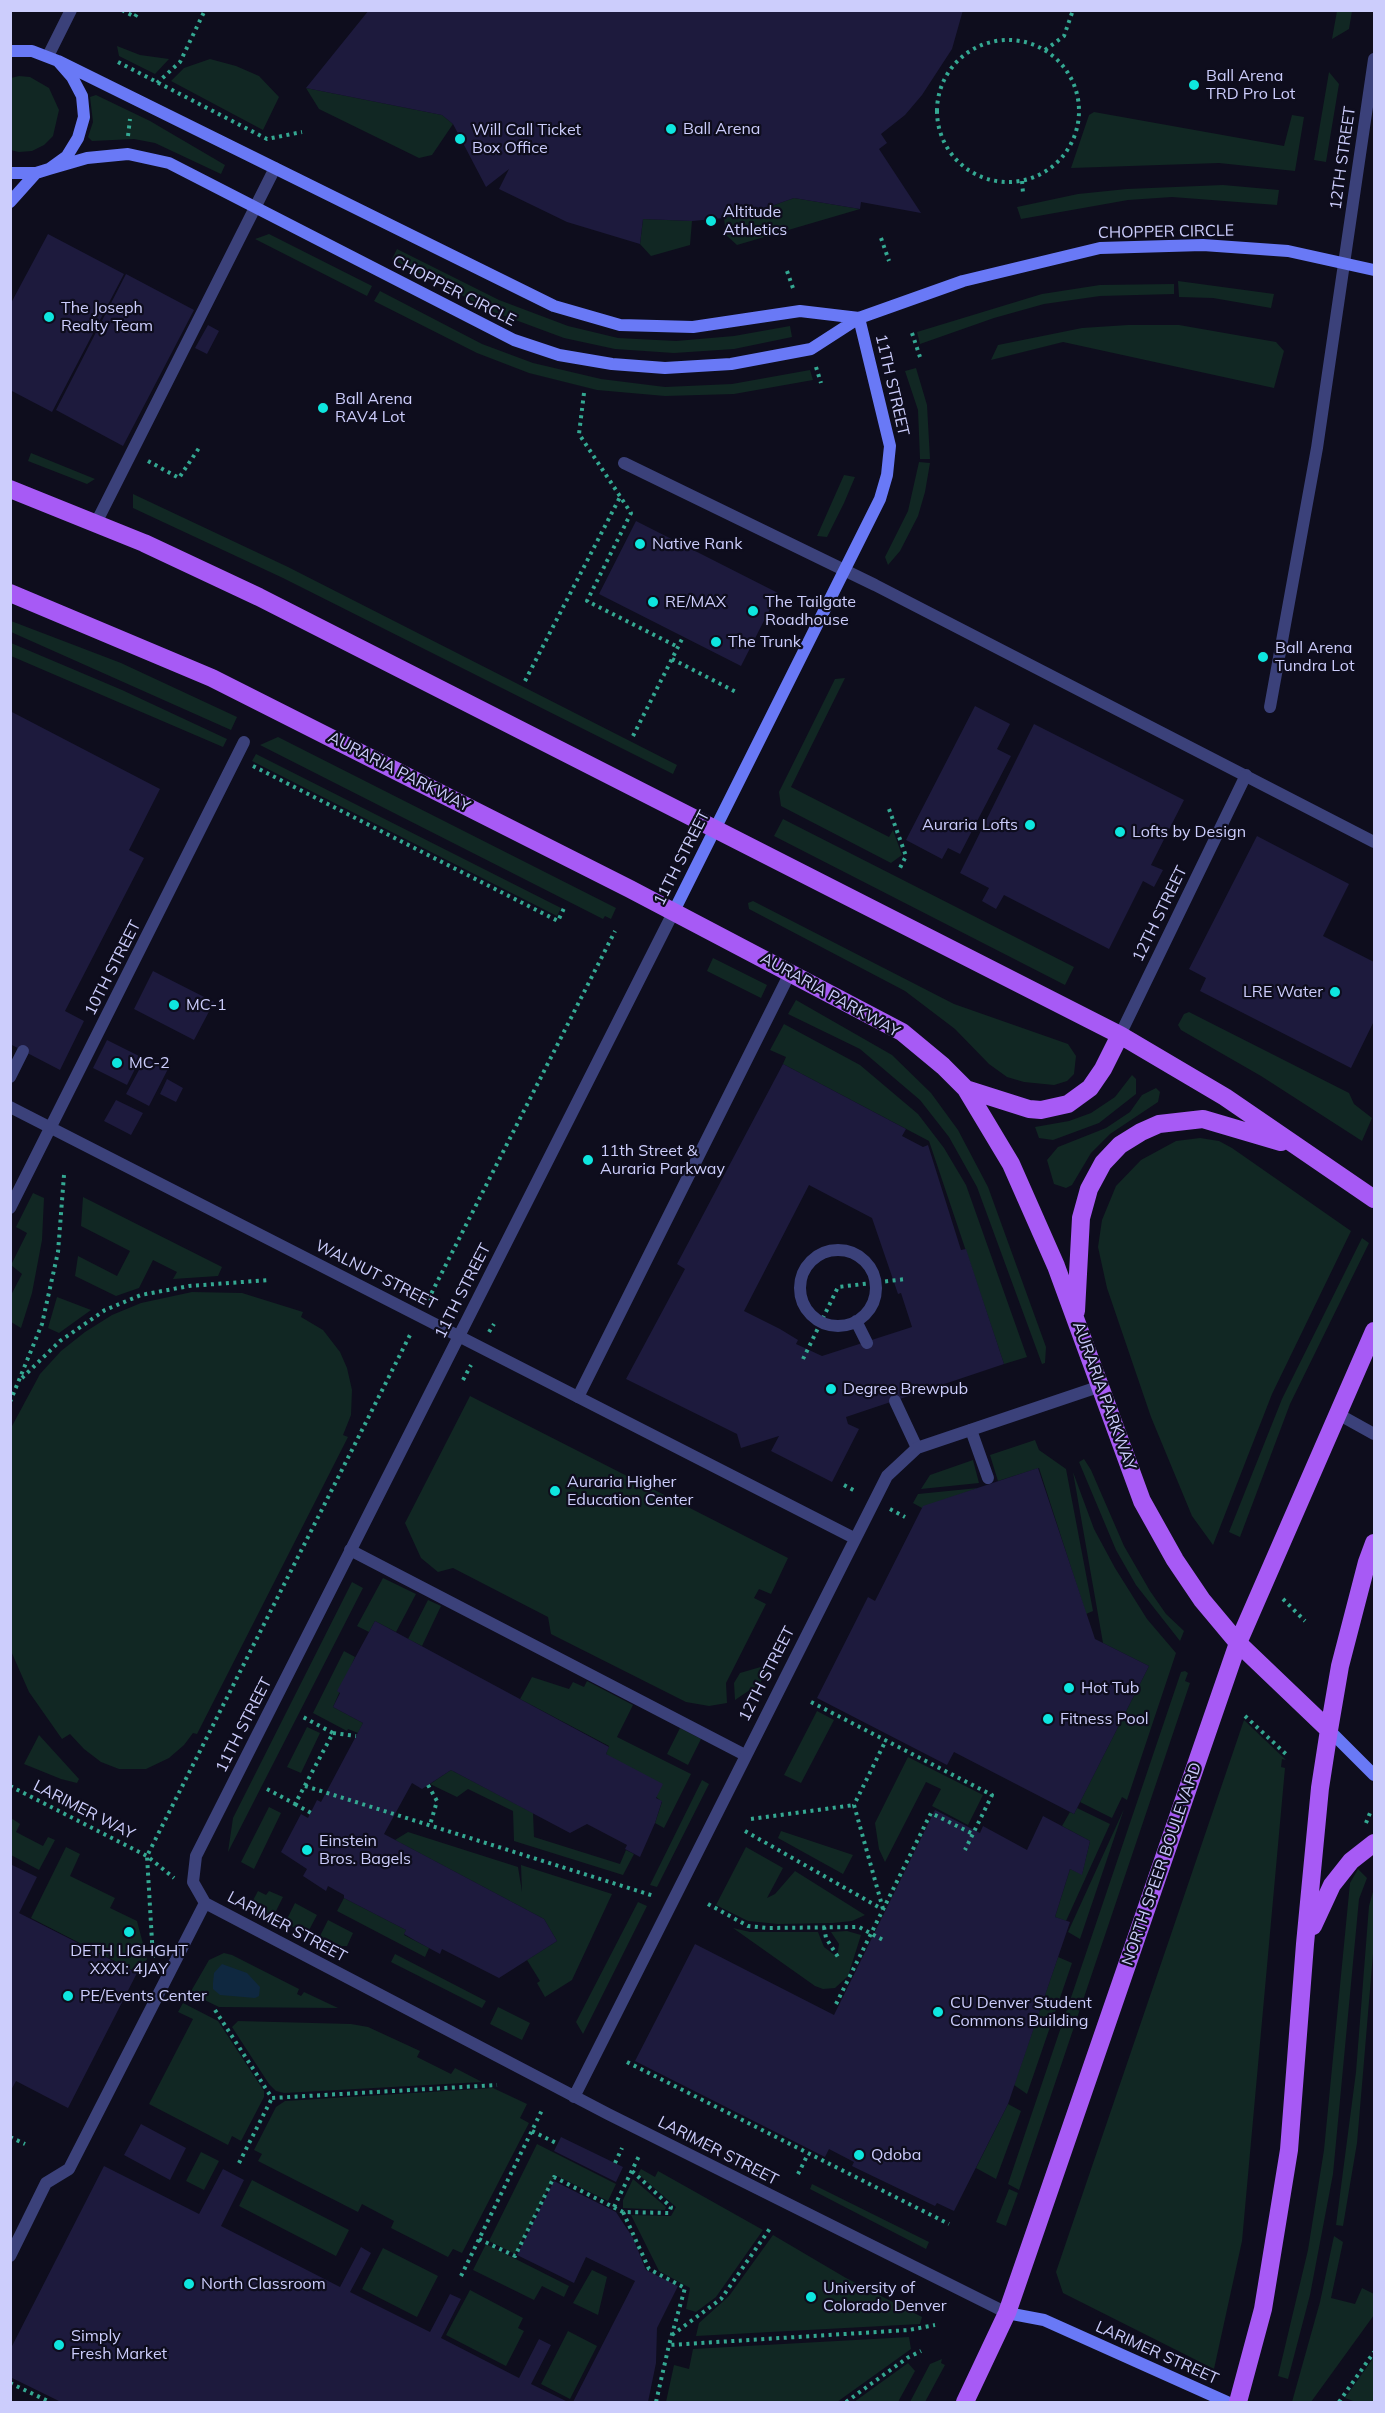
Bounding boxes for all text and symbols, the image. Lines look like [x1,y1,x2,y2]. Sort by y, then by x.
place label: Ball Arena TRD Pro Lot [1206,66,1295,104]
marker: Ball Arena TRD Pro Lot [1187,78,1201,92]
street label: 12TH STREET [1326,105,1360,211]
place label: Ball Arena [683,119,760,139]
place label: Will Call Ticket Box Office [472,120,581,158]
marker: Ball Arena [664,122,678,136]
marker: Will Call Ticket Box Office [453,132,467,146]
place label: Altitude Athletics [723,202,787,240]
marker: Altitude Athletics [704,214,718,228]
street label: CHOPPER CIRCLE [1098,221,1234,243]
street label: CHOPPER CIRCLE [389,252,519,330]
place label: The Joseph Realty Team [61,298,153,336]
marker: The Joseph Realty Team [42,310,56,324]
street label: 11TH STREET [871,332,913,438]
place label: Ball Arena RAV4 Lot [335,389,412,427]
marker: Ball Arena RAV4 Lot [316,401,330,415]
place label: Native Rank [652,534,742,554]
marker: Native Rank [633,537,647,551]
place label: RE/MAX [665,592,726,612]
place label: The Tailgate Roadhouse [765,592,856,630]
marker: RE/MAX [646,595,660,609]
marker: The Tailgate Roadhouse [746,604,760,618]
place label: The Trunk [728,632,801,652]
marker: The Trunk [709,635,723,649]
place label: Ball Arena Tundra Lot [1275,638,1355,676]
marker: Ball Arena Tundra Lot [1256,650,1270,664]
street label: AURARIA PARKWAY [325,728,473,816]
street label: 11TH STREET [650,807,714,909]
place label: Auraria Lofts [922,815,1018,835]
marker: Auraria Lofts [1023,818,1037,832]
place label: Lofts by Design [1132,822,1246,842]
marker: Lofts by Design [1113,825,1127,839]
street label: 12TH STREET [1129,863,1191,965]
street label: 10TH STREET [81,917,145,1019]
street label: AURARIA PARKWAY [757,949,903,1041]
place label: LRE Water [1243,982,1323,1002]
marker: LRE Water [1328,985,1342,999]
place label: MC-1 [186,995,227,1015]
marker: MC-1 [167,998,181,1012]
place label: MC-2 [129,1053,170,1073]
marker: MC-2 [110,1056,124,1070]
place label: 11th Street & Auraria Parkway [600,1141,725,1179]
marker: 11th Street & Auraria Parkway [581,1153,595,1167]
street label: WALNUT STREET [312,1236,440,1314]
street label: 11TH STREET [431,1240,495,1342]
street label: AURARIA PARKWAY [1068,1319,1140,1473]
place label: Degree Brewpub [843,1379,968,1399]
marker: Degree Brewpub [824,1382,838,1396]
place label: Auraria Higher Education Center [567,1472,693,1510]
marker: Auraria Higher Education Center [548,1484,562,1498]
street label: 12TH STREET [735,1623,799,1725]
street label: 11TH STREET [212,1674,276,1776]
place label: Hot Tub [1081,1678,1139,1698]
marker: Hot Tub [1062,1681,1076,1695]
place label: Fitness Pool [1060,1709,1149,1729]
marker: Fitness Pool [1041,1712,1055,1726]
street label: NORTH SPEER BOULEVARD [1118,1760,1206,1968]
street label: LARIMER WAY [30,1776,138,1844]
place label: Einstein Bros. Bagels [319,1831,411,1869]
marker: Einstein Bros. Bagels [300,1843,314,1857]
street label: LARIMER STREET [224,1887,350,1967]
marker: DETH LIGHGHT XXXI: 4JAY [122,1925,136,1939]
place label: DETH LIGHGHT XXXI: 4JAY [70,1941,188,1979]
place label: PE/Events Center [80,1986,207,2006]
marker: PE/Events Center [61,1989,75,2003]
place label: CU Denver Student Commons Building [950,1993,1092,2031]
marker: CU Denver Student Commons Building [931,2005,945,2019]
street label: LARIMER STREET [655,2112,781,2190]
place label: Qdoba [871,2145,921,2165]
marker: Qdoba [852,2148,866,2162]
place label: North Classroom [201,2274,326,2294]
marker: North Classroom [182,2277,196,2291]
place label: University of Colorado Denver [823,2278,947,2316]
marker: University of Colorado Denver [804,2290,818,2304]
street label: LARIMER STREET [1093,2317,1221,2389]
place label: Simply Fresh Market [71,2326,167,2364]
marker: Simply Fresh Market [52,2338,66,2352]

